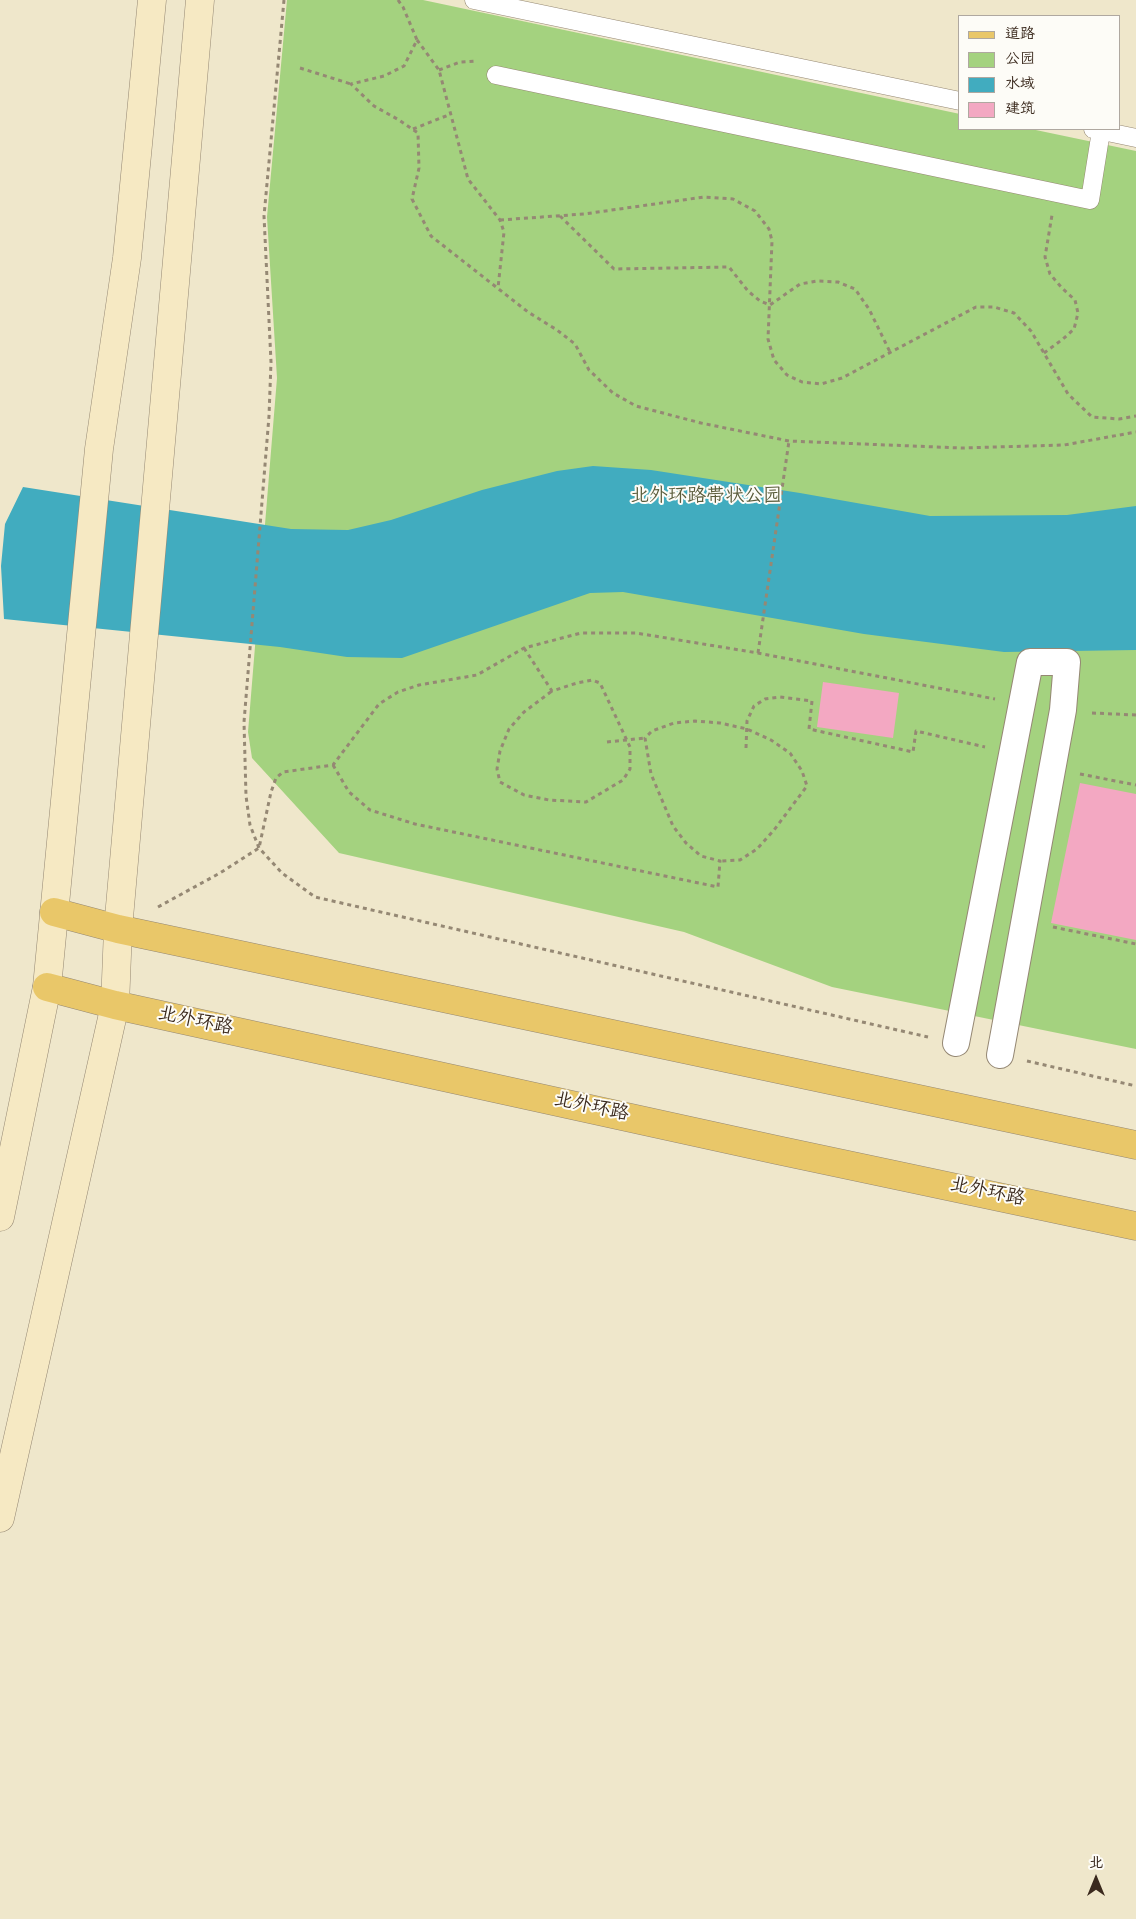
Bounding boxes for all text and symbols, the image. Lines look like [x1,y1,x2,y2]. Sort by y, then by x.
legend [958,15,1121,130]
text: 道路 [1005,24,1035,46]
text: 公园 [1005,49,1035,71]
text: 水域 [1005,74,1035,96]
text: 建筑 [1005,99,1035,121]
park label: 北外环路带状公园 [630,487,782,509]
street label: 北外环路 [155,1004,235,1042]
street label: 北外环路 [551,1090,631,1128]
street label: 北外环路 [947,1175,1027,1213]
north arrow [1071,1854,1121,1904]
text: 北 [1089,1854,1103,1874]

